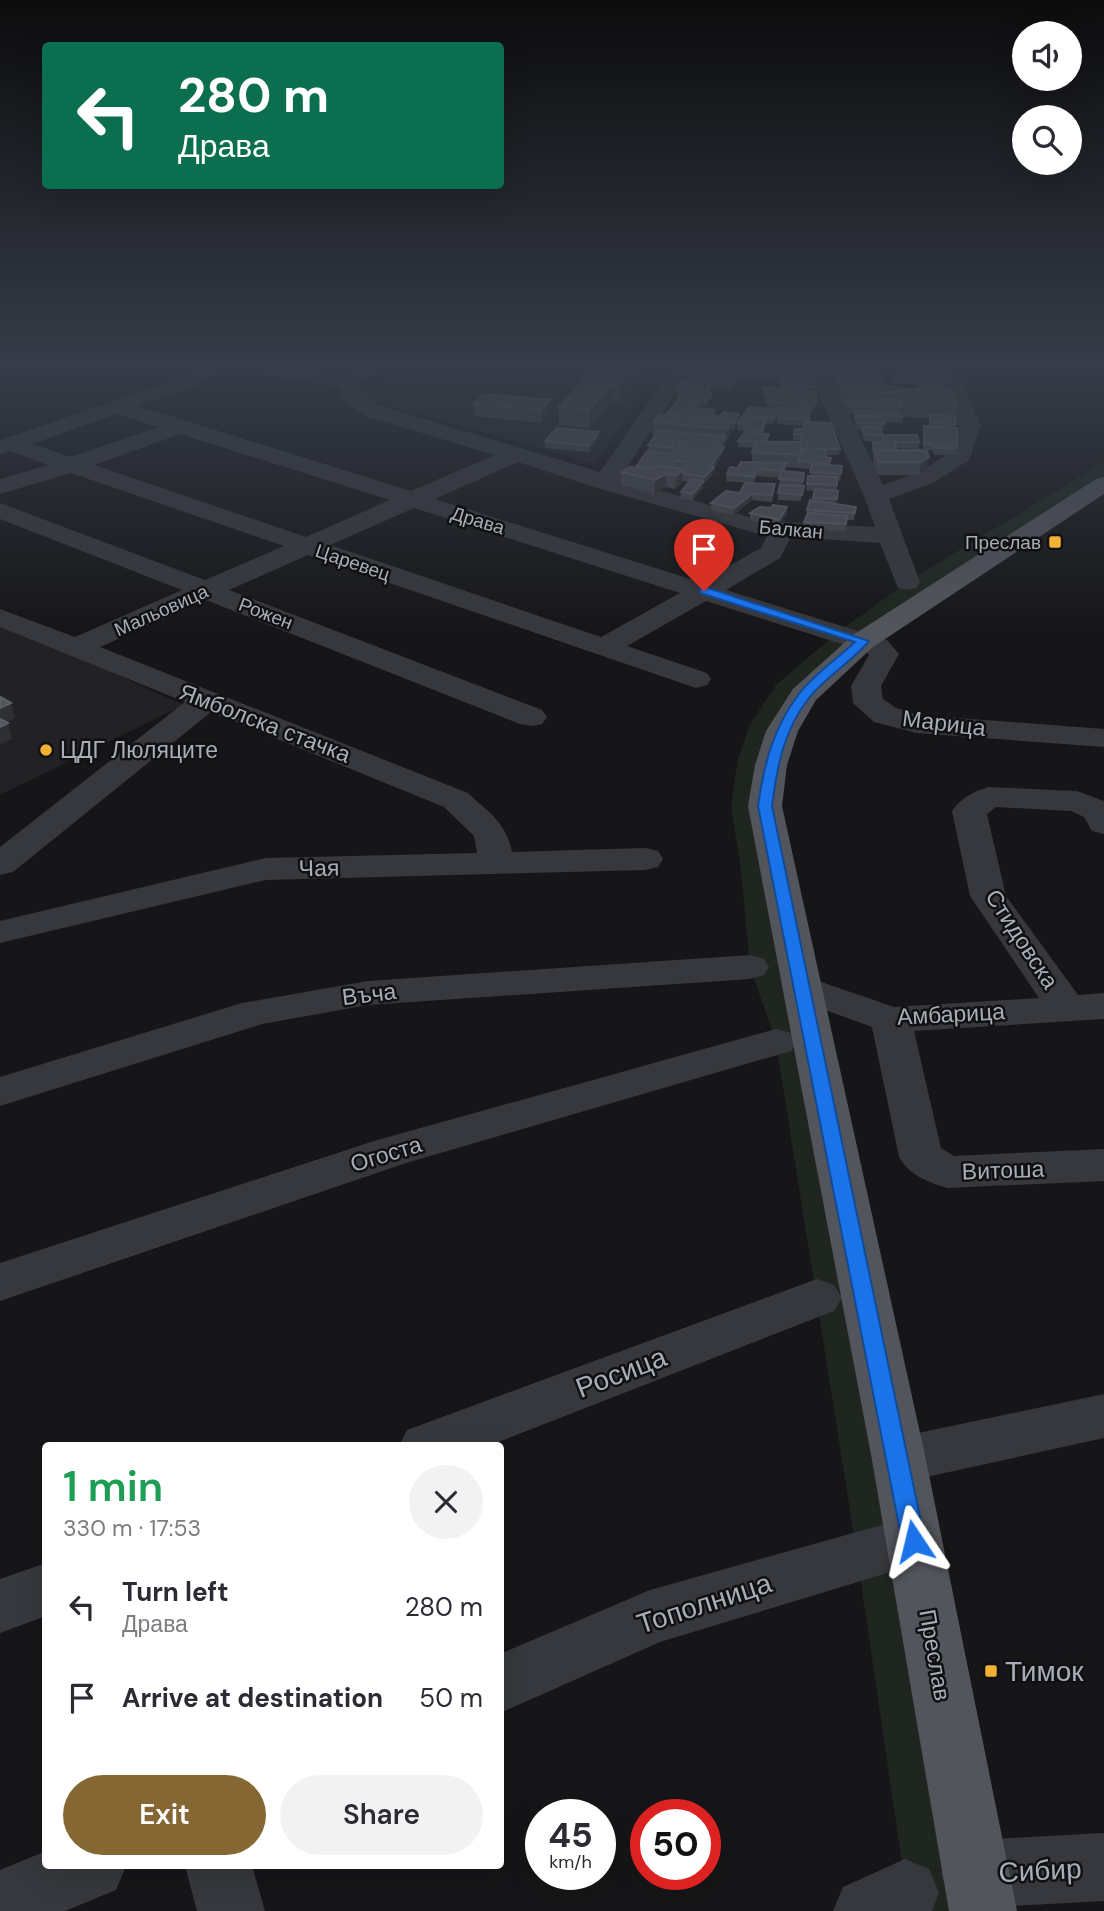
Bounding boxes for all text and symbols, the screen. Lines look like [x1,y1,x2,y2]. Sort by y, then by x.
map controls [1012,21,1082,175]
button: sound [1012,21,1082,91]
text: 280 m [178,63,329,127]
icon: left [63,70,154,161]
button: search [1012,105,1082,175]
text: Драва [178,125,270,167]
street label: Драва [448,501,508,541]
street label: Балкан [758,514,824,545]
pin [674,519,734,591]
icon: arrive [685,530,723,568]
place label: Преслав [965,530,1041,555]
marker: Преслав [1047,534,1063,550]
street label: Царевец [312,538,394,587]
street label: Мальовица [110,578,212,642]
street label: Рожен [235,592,296,635]
street label: Ямболска стачка [175,676,355,770]
street label: Марица [901,703,988,743]
place label: ЦДГ Люляците [60,735,218,765]
marker: ЦДГ Люляците [38,742,54,758]
street label: Чая [298,853,340,883]
street label: Стидовска [979,883,1065,995]
street label: Въча [340,976,398,1012]
street label: Амбарица [896,996,1006,1032]
street label: Огоста [347,1129,426,1179]
street label: Витоша [961,1154,1045,1186]
street label: Росица [571,1338,672,1407]
text: 1 min [63,1459,163,1514]
button: close [409,1465,483,1539]
position arrow [877,1504,951,1578]
text: 330 m · 17:53 [63,1513,201,1543]
street label: Тополница [632,1564,777,1643]
text: Turn left [122,1575,229,1609]
icon: left [63,1588,101,1626]
text: 280 m [405,1590,483,1624]
street label: Преслав [912,1607,958,1703]
text: Драва [122,1609,188,1639]
place label: Тимок [1005,1653,1084,1690]
marker: Тимок [983,1663,999,1679]
icon: arrive [63,1679,101,1717]
text: Arrive at destination [122,1681,383,1715]
text: 50 m [419,1681,483,1715]
button: Exit [63,1775,266,1855]
button: Share [280,1775,483,1855]
speed limit sign: 50 [630,1799,721,1890]
text: 45 [548,1812,593,1858]
text: km/h [549,1850,592,1874]
street label: Сибир [998,1850,1082,1891]

